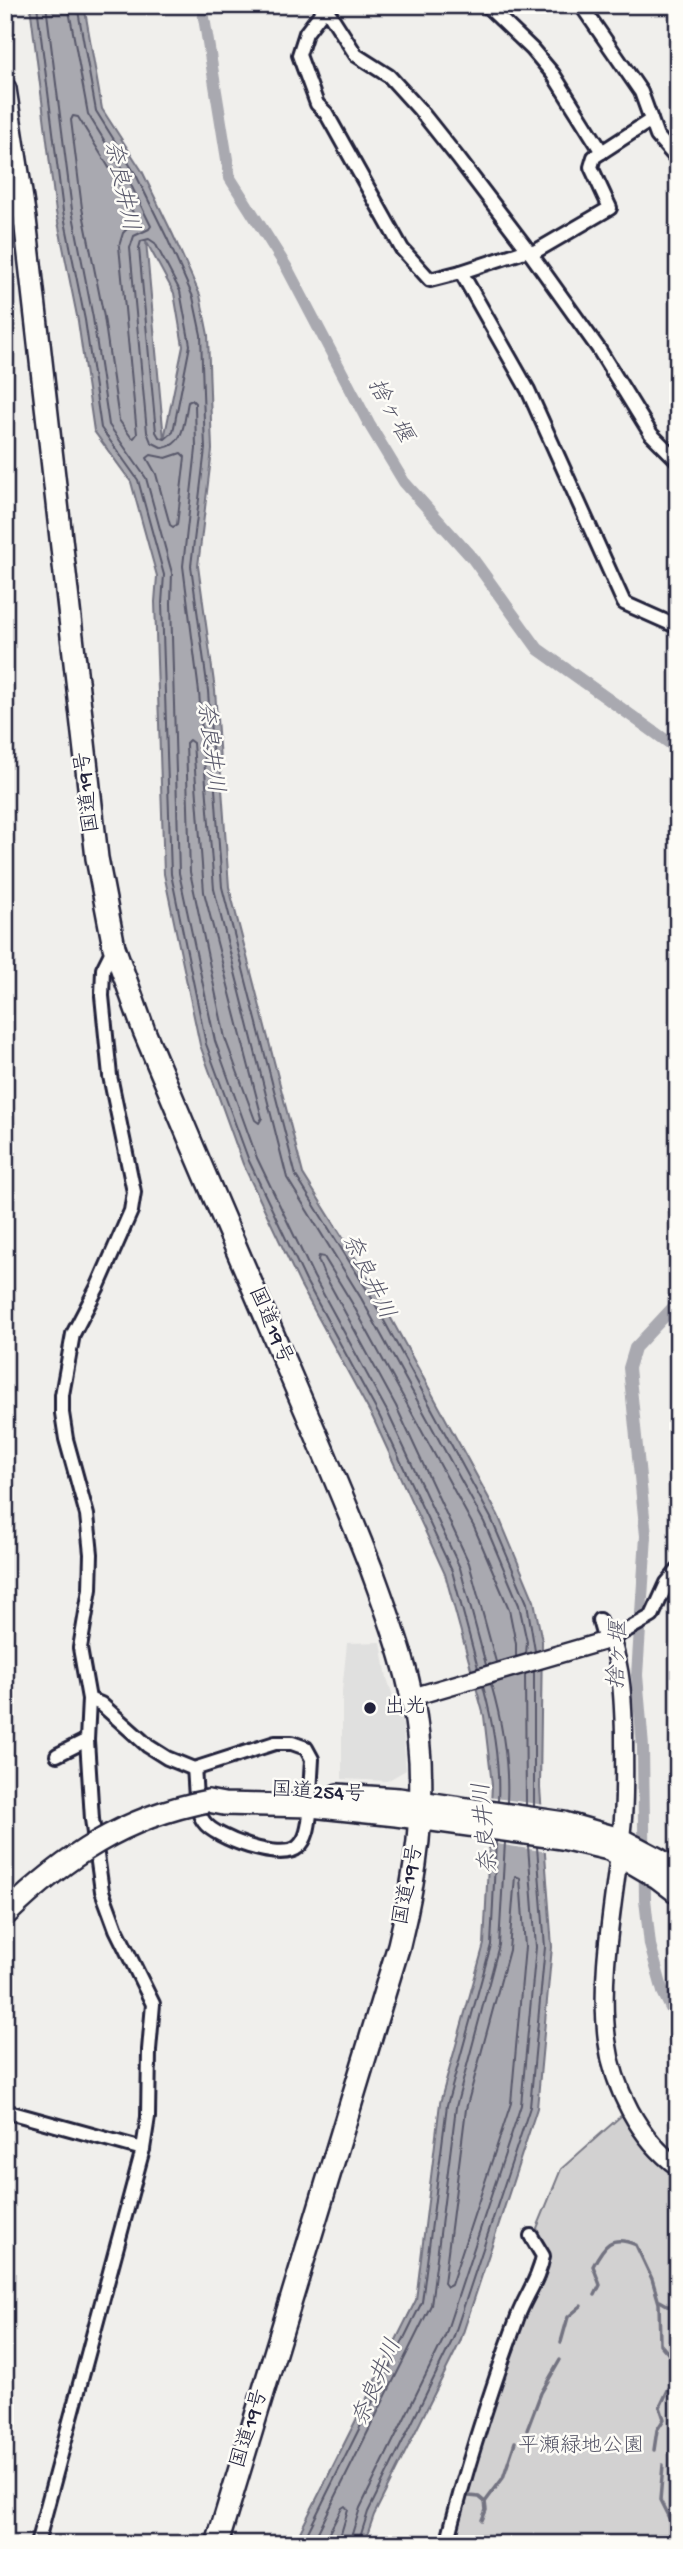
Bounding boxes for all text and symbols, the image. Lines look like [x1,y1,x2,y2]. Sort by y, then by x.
water label: 奈良井川 [97,138,144,234]
water label: 捨ヶ堰 [360,374,420,450]
water label: 奈良井川 [190,700,229,794]
street label: 国道19号 [71,750,106,834]
water label: 奈良井川 [335,1229,400,1324]
street label: 国道19号 [241,1283,297,1369]
water label: 捨ヶ堰 [603,1617,634,1690]
place label: 出光 [384,1695,426,1721]
marker: 出光 [362,1700,378,1716]
street label: 国道254号 [270,1778,366,1809]
water label: 奈良井川 [469,1781,504,1875]
street label: 国道19号 [389,1842,430,1928]
water label: 奈良井川 [347,2335,408,2431]
street label: 国道19号 [226,2386,275,2472]
park label: 平瀬緑地公園 [518,2434,644,2460]

